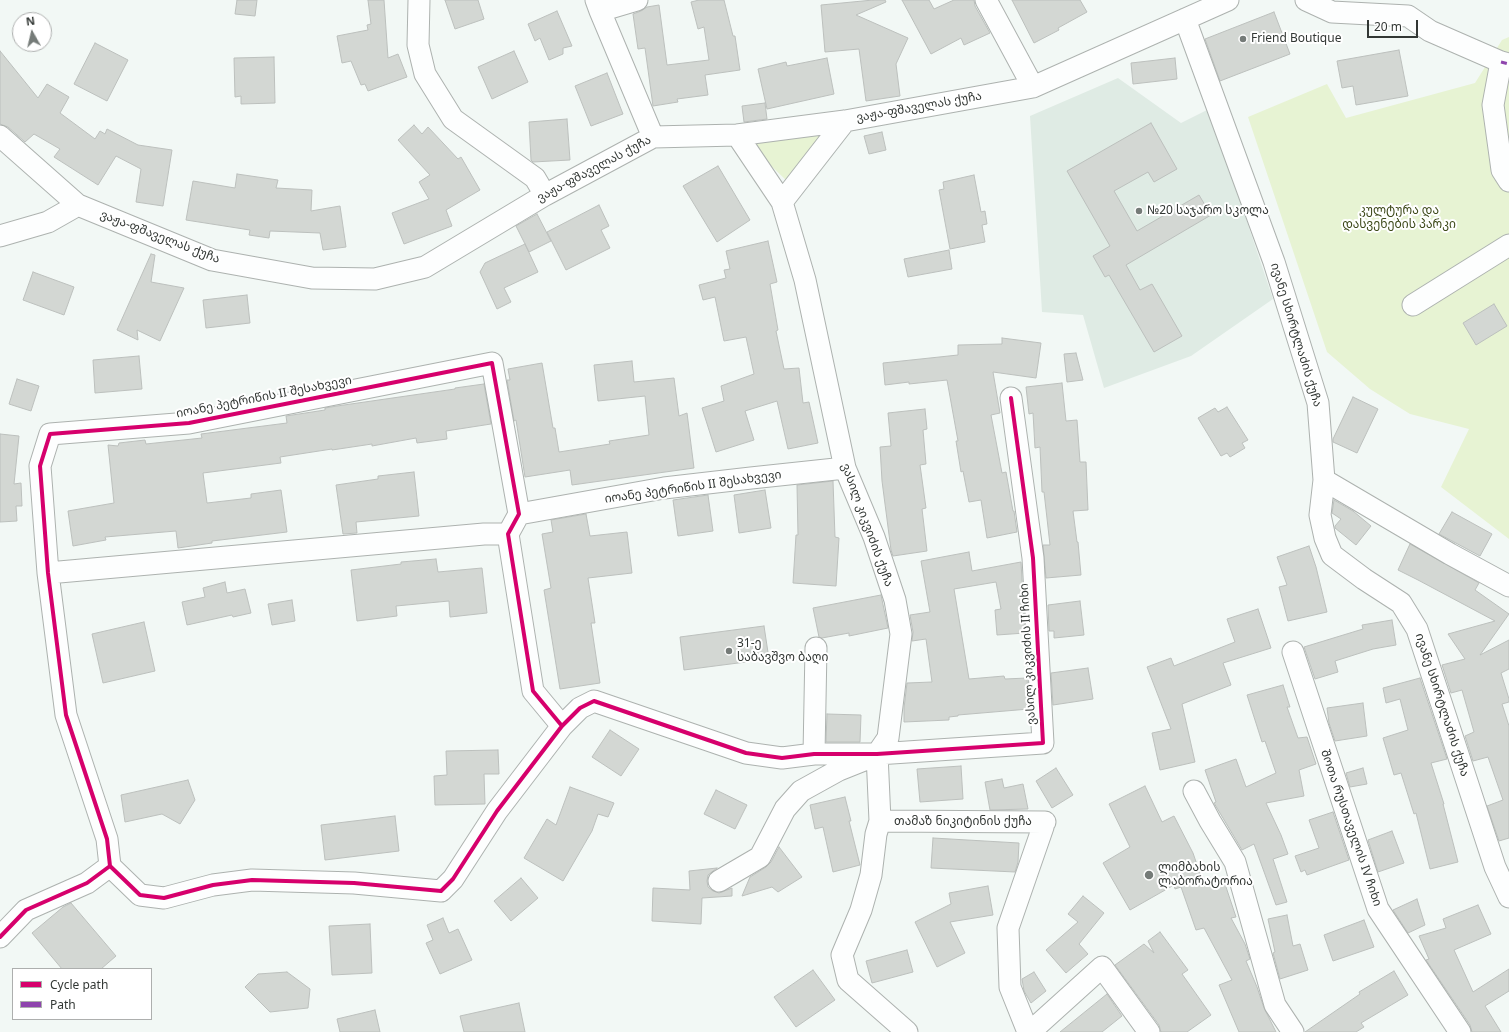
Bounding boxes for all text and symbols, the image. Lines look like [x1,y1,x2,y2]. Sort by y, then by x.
north arrow [12,12,52,52]
scale bar [1369,12,1420,38]
text: N [25,13,36,29]
text: 20 m [1374,18,1402,35]
place label: Friend Boutique [1251,32,1341,46]
marker: Friend Boutique [1238,34,1248,44]
street label: ვაჟა-ფშაველას ქუჩა [855,89,983,125]
street label: ვაჟა-ფშაველას ქუჩა [534,133,654,205]
place label: №20 საჯარო სკოლა [1147,204,1269,218]
park label: კულტურა და დასვენების პარკი [1342,204,1456,232]
marker: №20 საჯარო სკოლა [1134,206,1144,216]
street label: ვაჟა-ფშაველას ქუჩა [98,207,222,267]
street label: ივანე სხირტლაძის ქუჩა [1267,261,1325,409]
street label: იოანე პეტრიწის II შესახვევი [175,373,353,421]
street label: ვასილ კიკვიძის ქუჩა [838,461,896,589]
street label: იოანე პეტრიწის II შესახვევი [604,467,782,507]
street label: ვასილ კიკვიძის II ჩიხი [1017,583,1039,725]
street label: ივანე სხირტლაძის ქუჩა [1412,632,1472,778]
place label: 31-ე საბავშვო ბაღი [737,637,828,665]
marker: 31-ე საბავშვო ბაღი [724,646,734,656]
street label: შოთა რუსთაველის IV ჩიხი [1317,748,1385,908]
street label: თამაზ ნიკიტინის ქუჩა [894,815,1032,829]
place label: ლიმბახის ლაბორატორია [1158,861,1253,889]
marker: ლიმბახის ლაბორატორია [1143,869,1155,881]
legend [12,968,152,1020]
text: Cycle path [50,976,108,993]
text: Path [50,996,76,1013]

